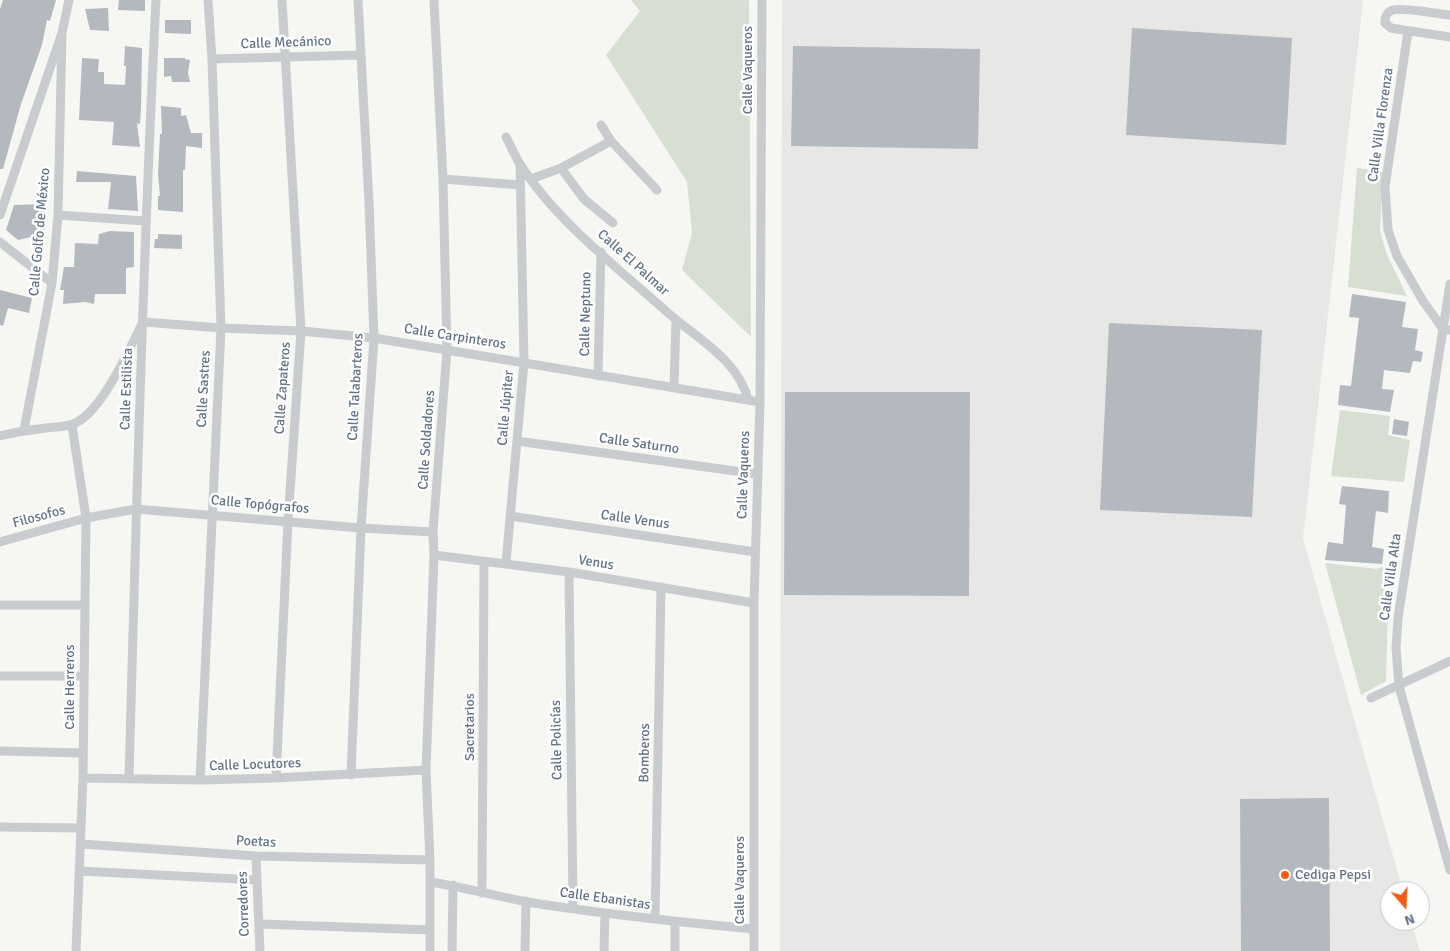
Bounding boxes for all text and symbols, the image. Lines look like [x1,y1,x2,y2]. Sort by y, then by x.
street label: Calle Vaqueros [740,26,756,114]
street label: Calle Mecánico [240,33,332,53]
street label: Calle Villa Florenza [1365,67,1397,183]
street label: Calle Golfo de México [26,167,54,297]
street label: Calle El Palmar [594,226,672,300]
street label: Calle Neptuno [577,271,595,357]
street label: Calle Carpinteros [403,321,507,353]
street label: Calle Talabarteros [345,333,367,441]
street label: Calle Zapateros [271,341,295,435]
street label: Calle Estilista [117,348,137,430]
street label: Calle Sastres [194,350,214,428]
street label: Calle Júpiter [494,370,518,446]
street label: Calle Soldadores [415,390,439,490]
street label: Calle Saturno [598,430,680,458]
street label: Calle Vaqueros [734,431,754,519]
street label: Calle Topógrafos [210,492,310,518]
street label: Filosofos [11,502,67,532]
street label: Calle Venus [600,507,670,533]
street label: Calle Villa Alta [1377,532,1405,622]
street label: Venus [577,552,615,574]
street label: Calle Herreros [62,644,78,730]
street label: Sacretarios [462,693,478,761]
street label: Calle Policías [548,700,566,780]
street label: Bomberos [636,723,654,783]
street label: Calle Locutores [209,755,301,775]
street label: Poetas [236,833,276,851]
street label: Calle Vaqueros [732,836,748,924]
place label: Cediga Pepsi [1295,867,1371,883]
marker: Cediga Pepsi [1279,869,1291,881]
street label: Corredores [234,871,254,937]
north arrow [1380,881,1430,931]
street label: Calle Ebanistas [558,884,652,914]
text: N [1402,910,1417,929]

